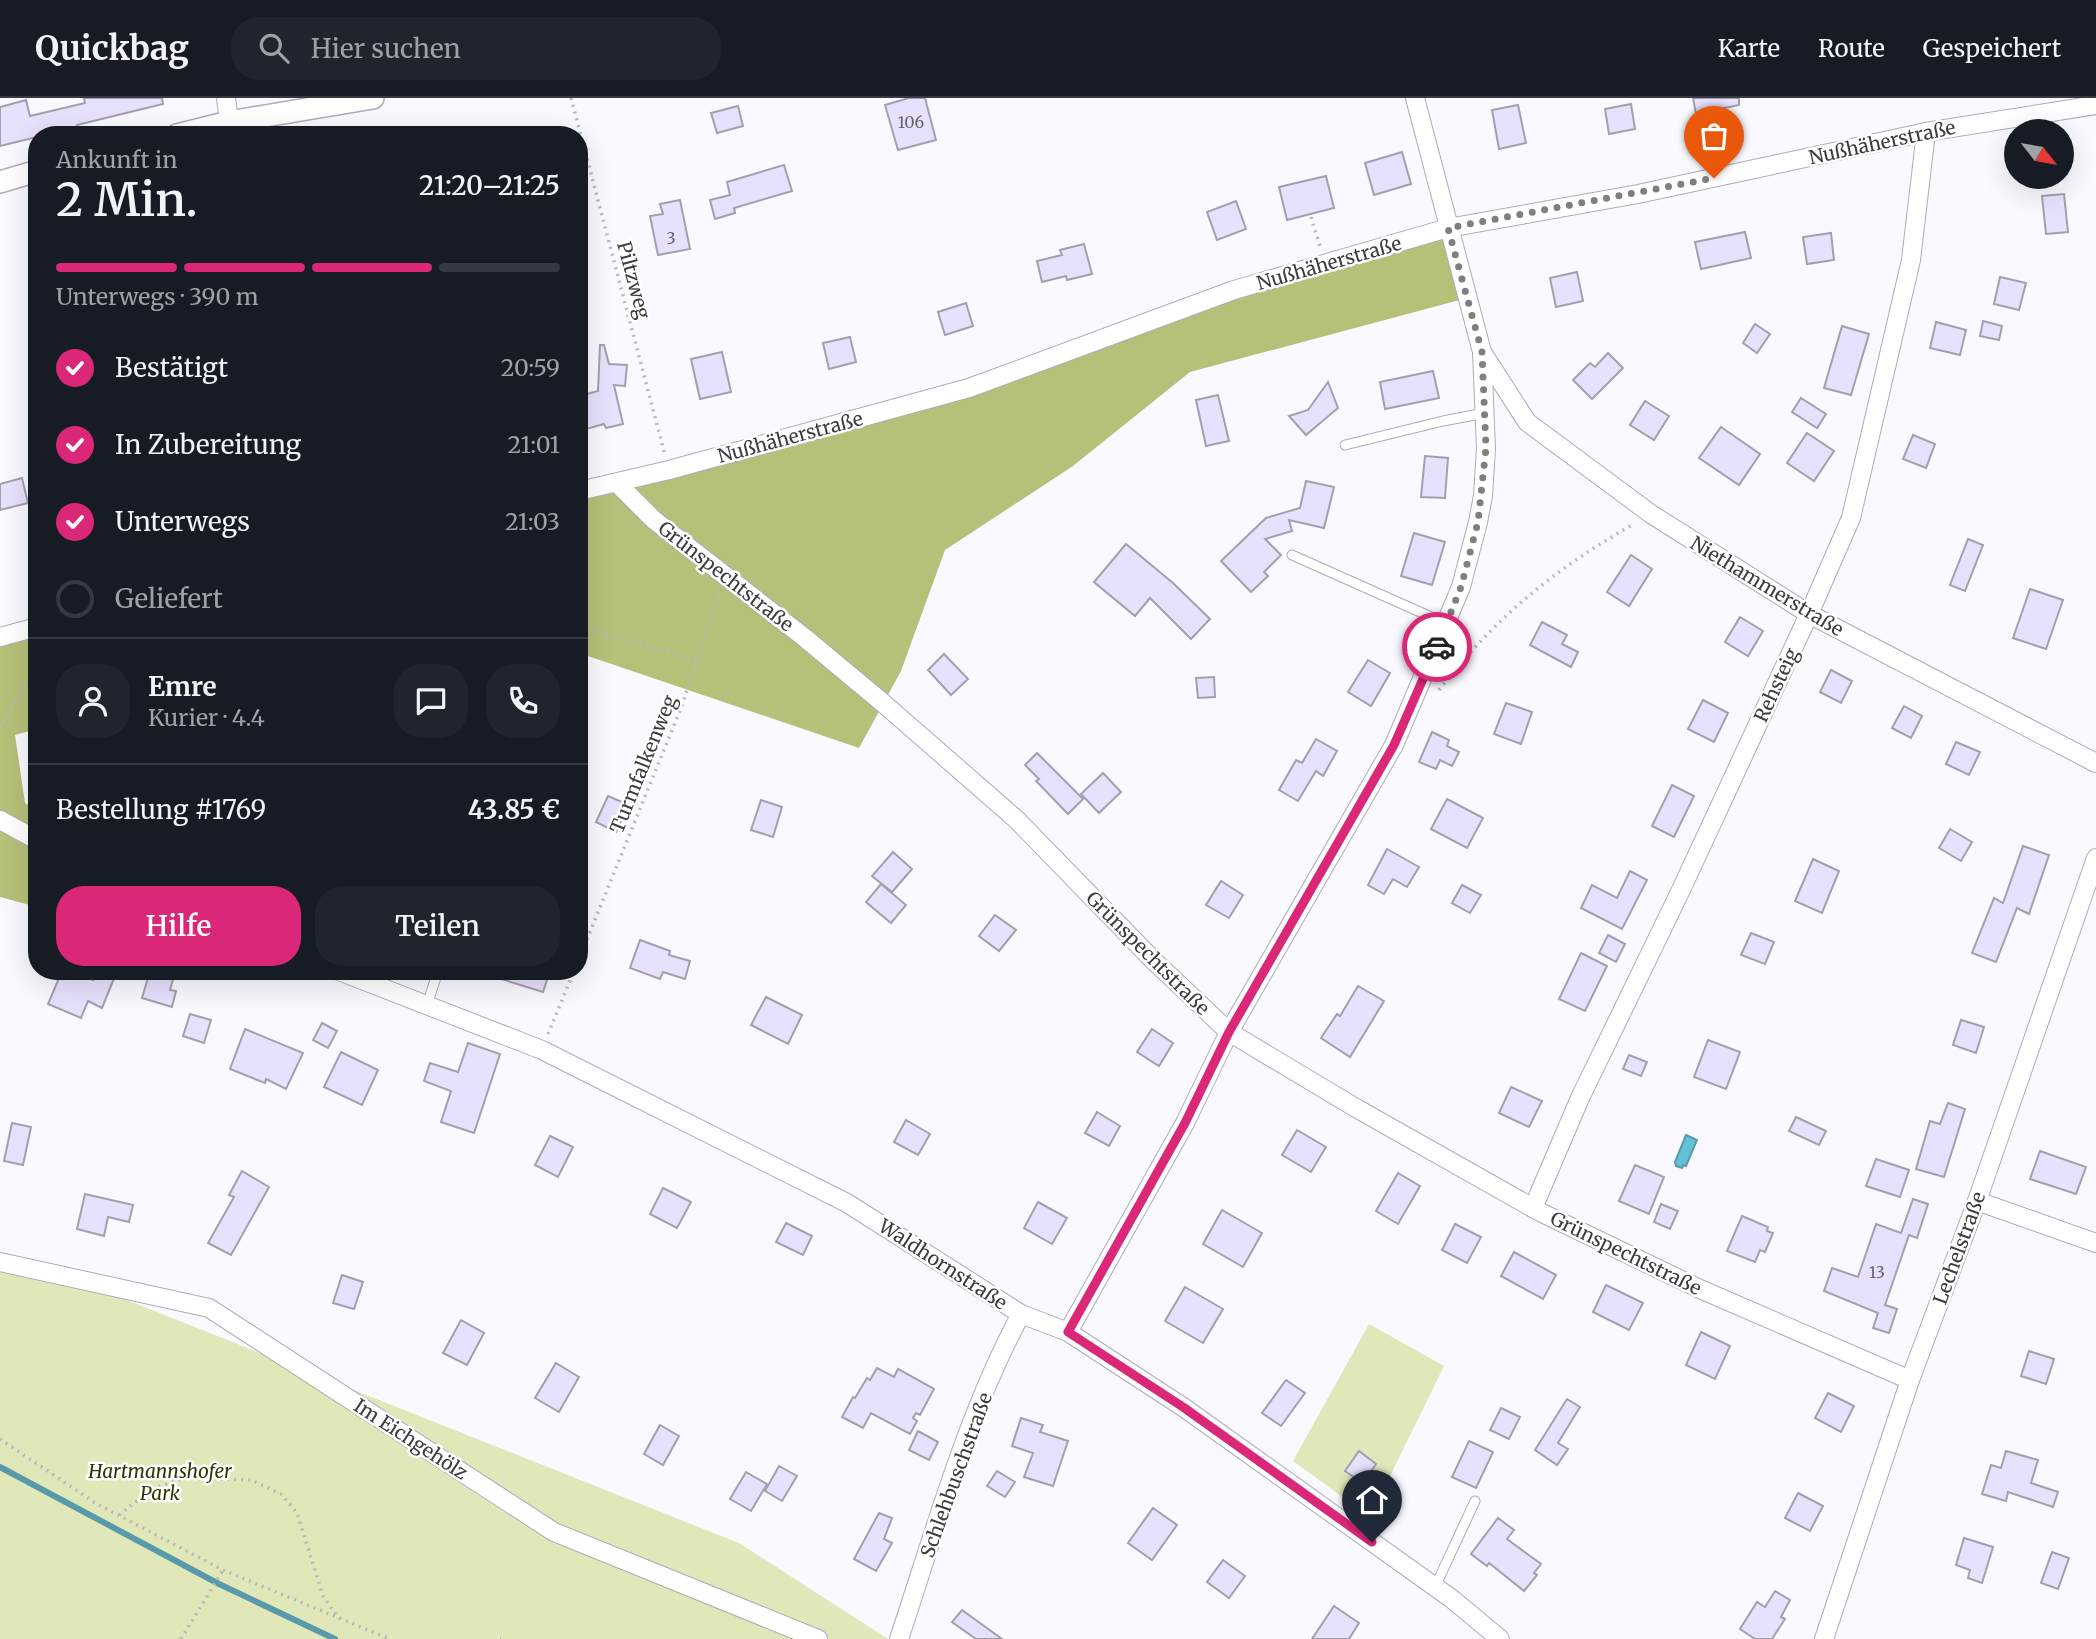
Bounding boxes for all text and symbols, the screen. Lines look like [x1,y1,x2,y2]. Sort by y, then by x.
search box [231,17,721,80]
text: Quickbag [35,28,189,69]
icon: search [255,29,293,67]
text: Hier suchen [311,32,461,65]
text: Karte [1718,33,1780,64]
text: Route [1818,33,1885,64]
text: Gespeichert [1923,33,2061,64]
pin [1684,106,1744,178]
house number: 106 [898,112,925,132]
street label: Nußhäherstraße [1806,115,1958,169]
icon: bag [1695,117,1733,155]
north arrow [2004,119,2074,189]
map controls [2004,119,2074,189]
text: Ankunft in [56,145,178,174]
text: 21:20–21:25 [419,169,560,202]
text: 2 Min. [56,171,197,229]
house number: 3 [666,228,676,248]
street label: Nußhäherstraße [1254,231,1404,295]
street label: Piltzweg [612,239,656,322]
text: Unterwegs · 390 m [56,282,259,311]
icon: check [56,349,94,387]
text: Bestätigt [115,351,228,384]
text: 20:59 [501,353,560,382]
street label: Nußhäherstraße [715,406,865,468]
icon: check [56,426,94,464]
text: In Zubereitung [115,428,301,461]
text: 21:01 [508,430,560,459]
icon: check [56,503,94,541]
text: Unterwegs [115,505,250,538]
text: 21:03 [505,507,560,536]
street label: Grünspechtstraße [654,516,799,636]
street label: Niethammerstraße [1686,531,1848,641]
text: Geliefert [115,582,223,615]
courier [1402,612,1472,682]
icon: car [1418,628,1456,666]
street label: Rehsteig [1748,644,1804,726]
button: person [56,664,130,738]
button: chat [394,664,468,738]
button: phone [486,664,560,738]
text: Emre [148,670,217,703]
street label: Turmfalkenweg [604,691,682,837]
text: Kurier · 4.4 [148,703,265,732]
text: Bestellung #1769 [56,793,266,826]
text: 43.85 € [468,793,560,826]
button: Hilfe [56,886,301,966]
button: Teilen [315,886,560,966]
street label: Grünspechtstraße [1081,886,1215,1020]
street label: Lechelstraße [1928,1188,1990,1307]
street label: Grünspechtstraße [1547,1206,1706,1300]
street label: Waldhornstraße [873,1213,1012,1315]
house number: 13 [1869,1262,1885,1282]
street label: Schlehbuschstraße [915,1389,997,1561]
street label: Im Eichgehölz [350,1393,472,1485]
park label: Hartmannshofer Park [87,1459,232,1505]
pin [1342,1470,1402,1542]
icon: home [1353,1481,1391,1519]

